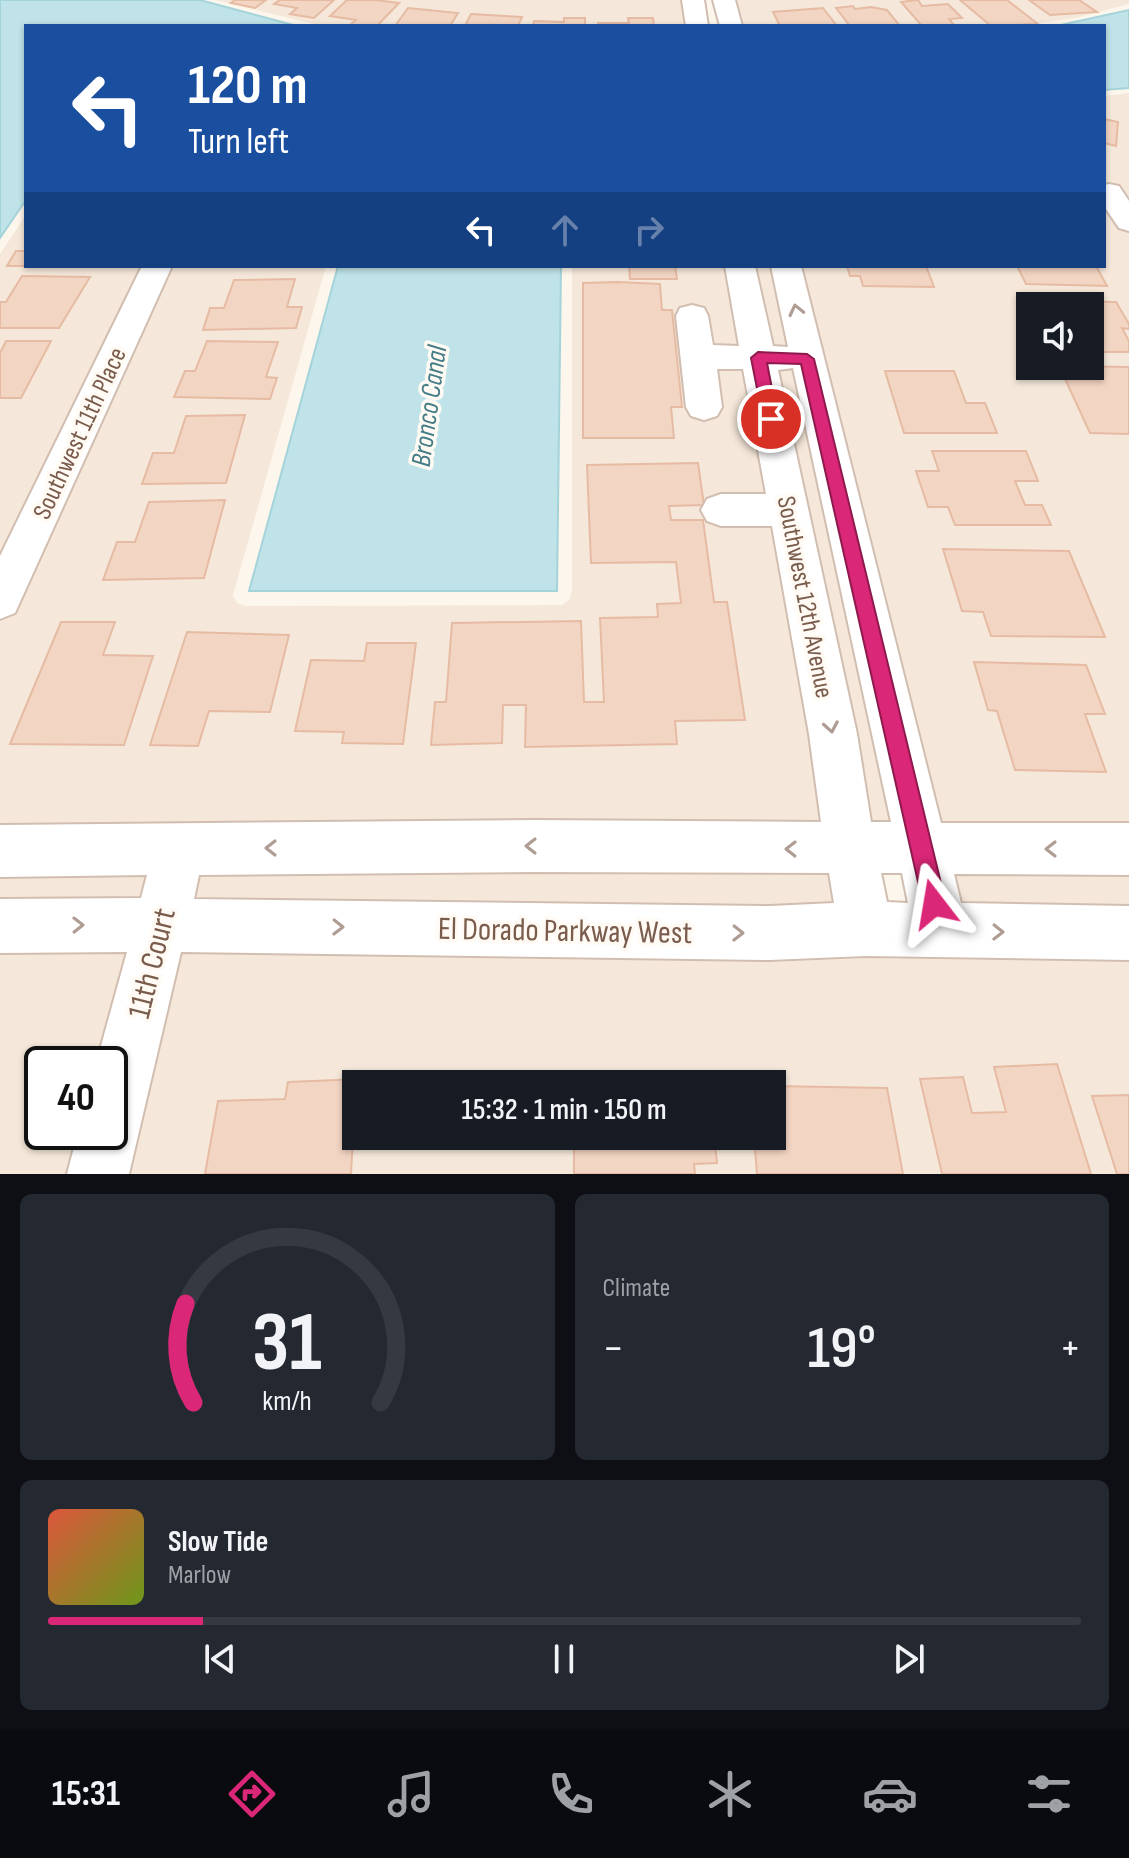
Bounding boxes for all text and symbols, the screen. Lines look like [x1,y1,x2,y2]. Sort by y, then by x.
text: 120 m [188,53,308,120]
icon: left [56,56,160,160]
text: Turn left [188,121,289,164]
icon: left [459,208,503,252]
icon: ahead [543,208,587,252]
icon: right [627,208,671,252]
map controls [1016,292,1104,380]
button: sound [1016,292,1104,380]
one-way arrow [788,303,805,317]
street label: Southwest 11th Place [27,343,134,524]
water label: Bronco Canal [405,343,454,469]
pin [737,385,805,453]
icon: arrive [749,397,793,441]
street label: Southwest 12th Avenue [770,494,839,701]
one-way arrow [822,720,839,734]
one-way arrow [524,837,537,855]
one-way arrow [264,839,277,857]
one-way arrow [784,840,797,858]
one-way arrow [1044,840,1057,858]
position arrow [892,862,976,946]
street label: 11th Court [120,904,185,1022]
street label: El Dorado Parkway West [437,910,692,953]
one-way arrow [72,917,85,934]
one-way arrow [332,918,345,936]
one-way arrow [992,923,1005,941]
one-way arrow [732,924,745,942]
speed limit sign: 40 [24,1046,128,1150]
text: 15:32 · 1 min · 150 m [461,1092,667,1128]
text: Climate [603,1273,670,1304]
text: 31 [252,1294,322,1394]
text: 19° [807,1313,876,1385]
text: − [603,1322,624,1375]
text: + [1059,1322,1081,1375]
text: km/h [263,1384,312,1419]
text: Slow Tide [168,1524,268,1560]
text: Marlow [168,1560,231,1591]
icon: previous [198,1637,242,1681]
icon: pause [542,1637,586,1681]
icon: next [887,1637,931,1681]
icon: directions [224,1766,280,1822]
icon: music [383,1766,439,1822]
icon: phone [543,1766,599,1822]
icon: climate [702,1766,758,1822]
icon: car [862,1766,918,1822]
icon: filters [1021,1766,1077,1822]
text: 15:31 [52,1773,120,1816]

